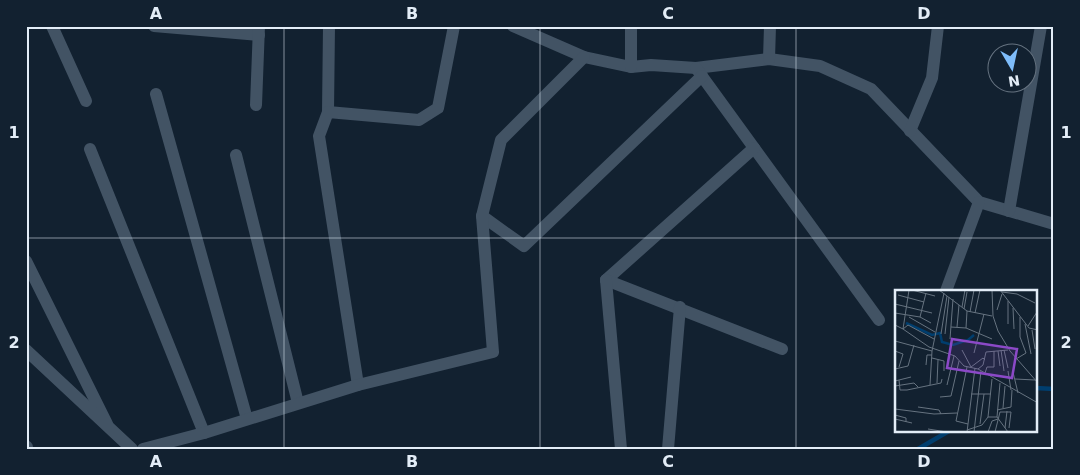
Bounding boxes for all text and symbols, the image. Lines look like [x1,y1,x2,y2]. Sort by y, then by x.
text: A [150,4,163,23]
text: B [406,4,418,23]
text: C [662,4,674,23]
text: D [917,4,931,23]
north arrow [988,42,1038,92]
text: N [1007,72,1021,90]
text: 1 [8,123,20,142]
text: 1 [1060,123,1072,142]
inset map [895,290,1038,432]
text: 2 [8,333,20,352]
text: 2 [1060,333,1072,352]
text: A [150,452,163,471]
text: B [406,452,418,471]
text: C [662,452,674,471]
text: D [917,452,931,471]

